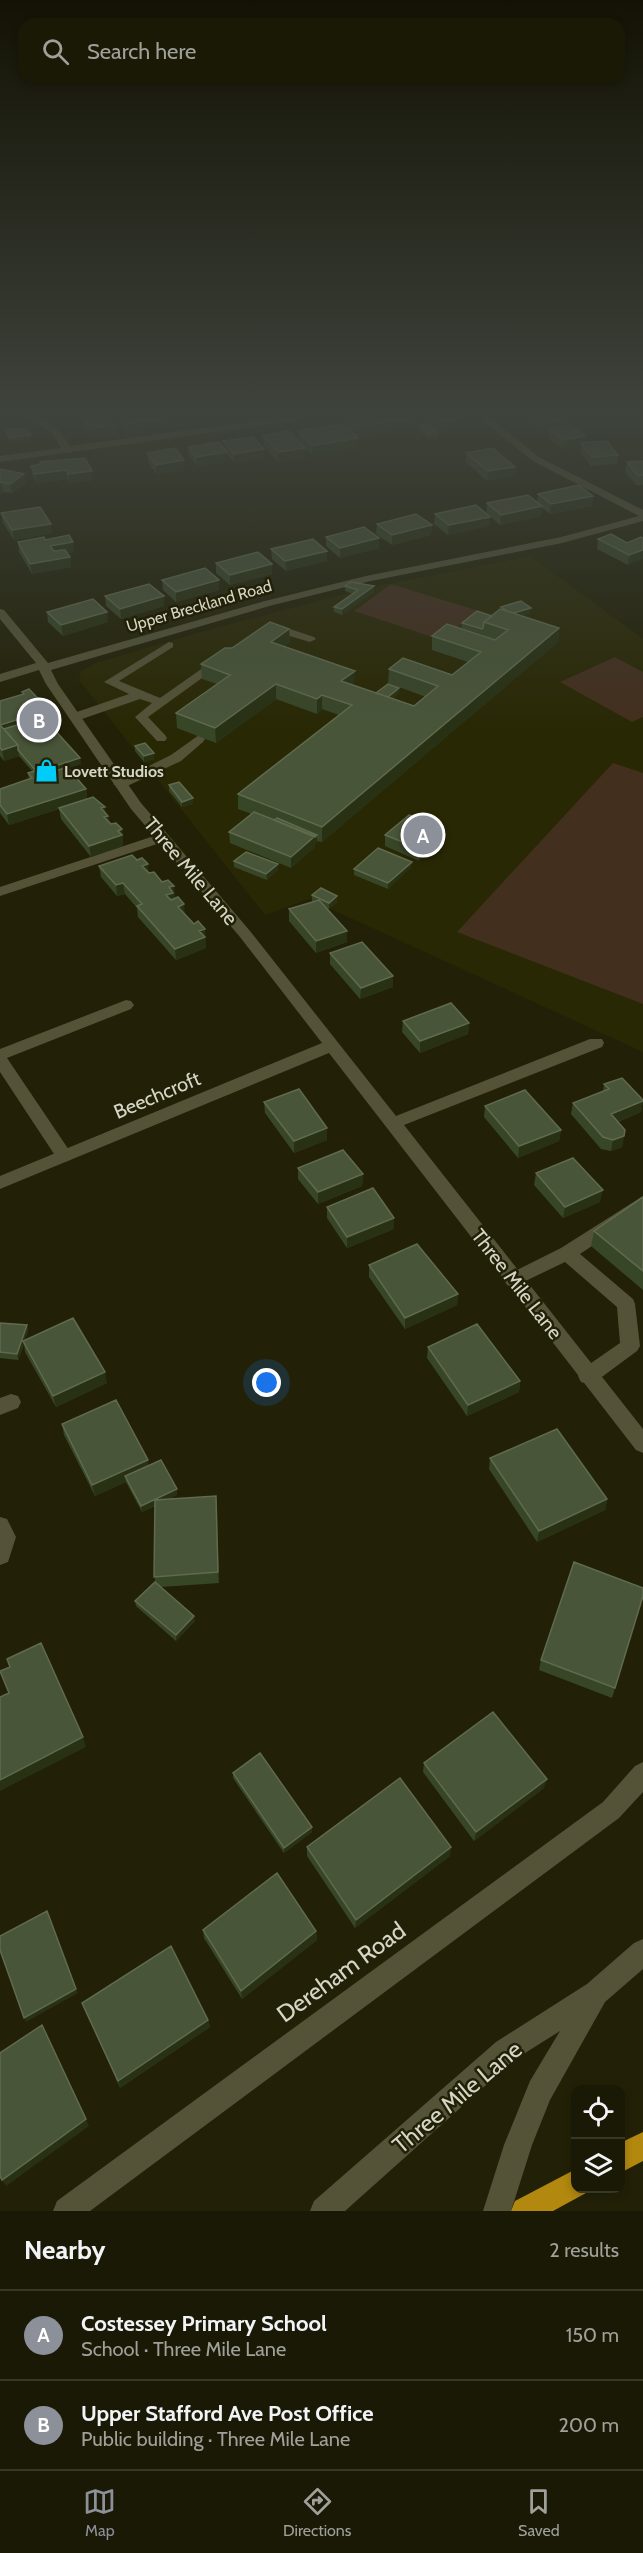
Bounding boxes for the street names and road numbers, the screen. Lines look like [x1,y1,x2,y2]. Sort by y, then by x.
street label: Upper Breckland Road [124,576,274,636]
street label: Three Mile Lane [139,812,243,930]
street label: Beechcroft [110,1066,204,1124]
street label: Three Mile Lane [467,1224,567,1344]
street label: Dereham Road [271,1916,411,2028]
street label: Three Mile Lane [386,2035,528,2159]

